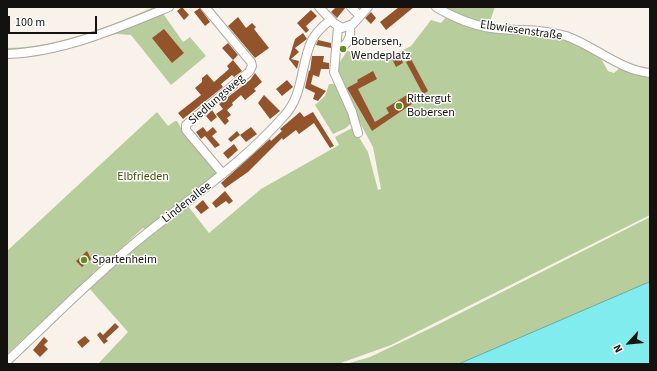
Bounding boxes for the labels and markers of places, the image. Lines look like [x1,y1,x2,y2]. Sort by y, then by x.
place label: Bobersen, Wendeplatz [351,35,410,63]
marker: Bobersen, Wendeplatz [338,44,348,54]
place label: Rittergut Bobersen [407,92,455,120]
marker: Rittergut Bobersen [394,101,404,111]
place label: Spartenheim [92,253,157,267]
marker: Spartenheim [79,255,89,265]

